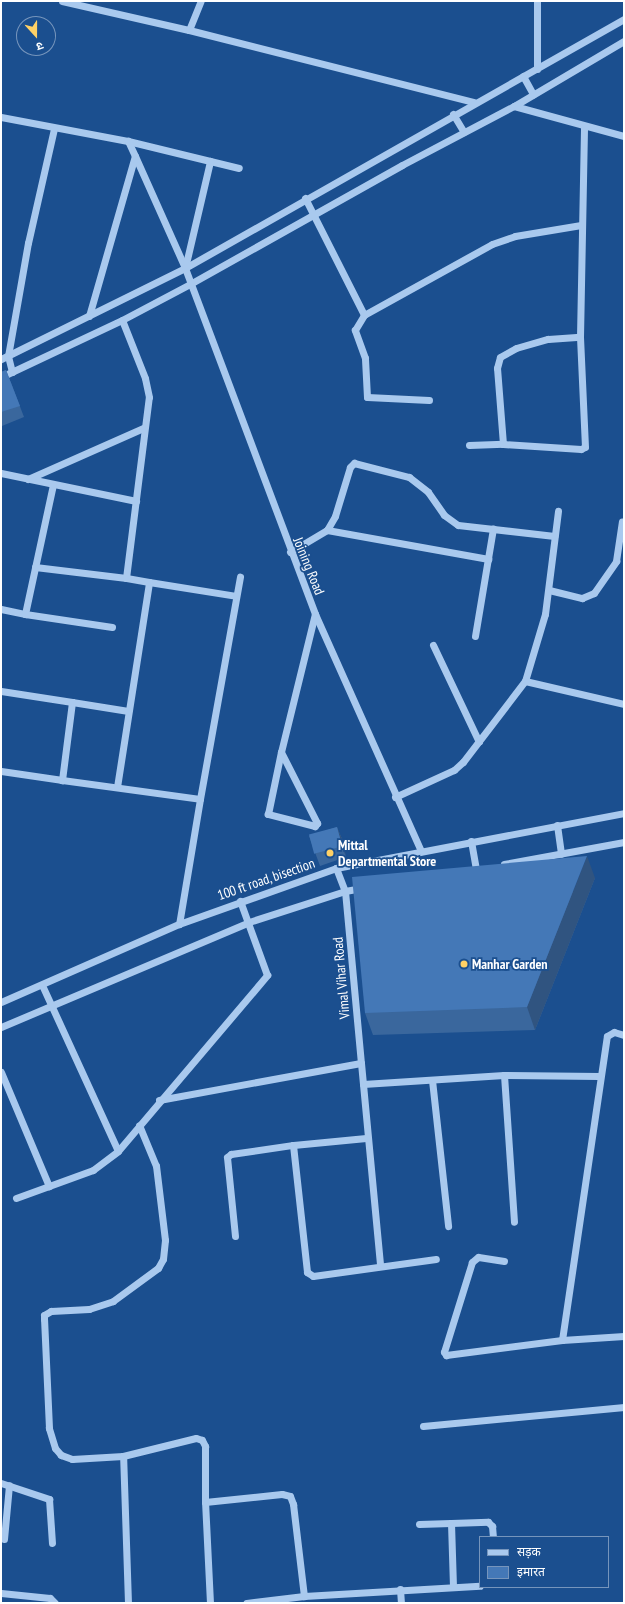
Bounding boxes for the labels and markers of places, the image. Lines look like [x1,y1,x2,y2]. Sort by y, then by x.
place label: Mittal Departmental Store [338,837,436,870]
marker: Mittal Departmental Store [325,848,335,858]
place label: Manhar Garden [472,956,548,972]
marker: Manhar Garden [459,959,469,969]

